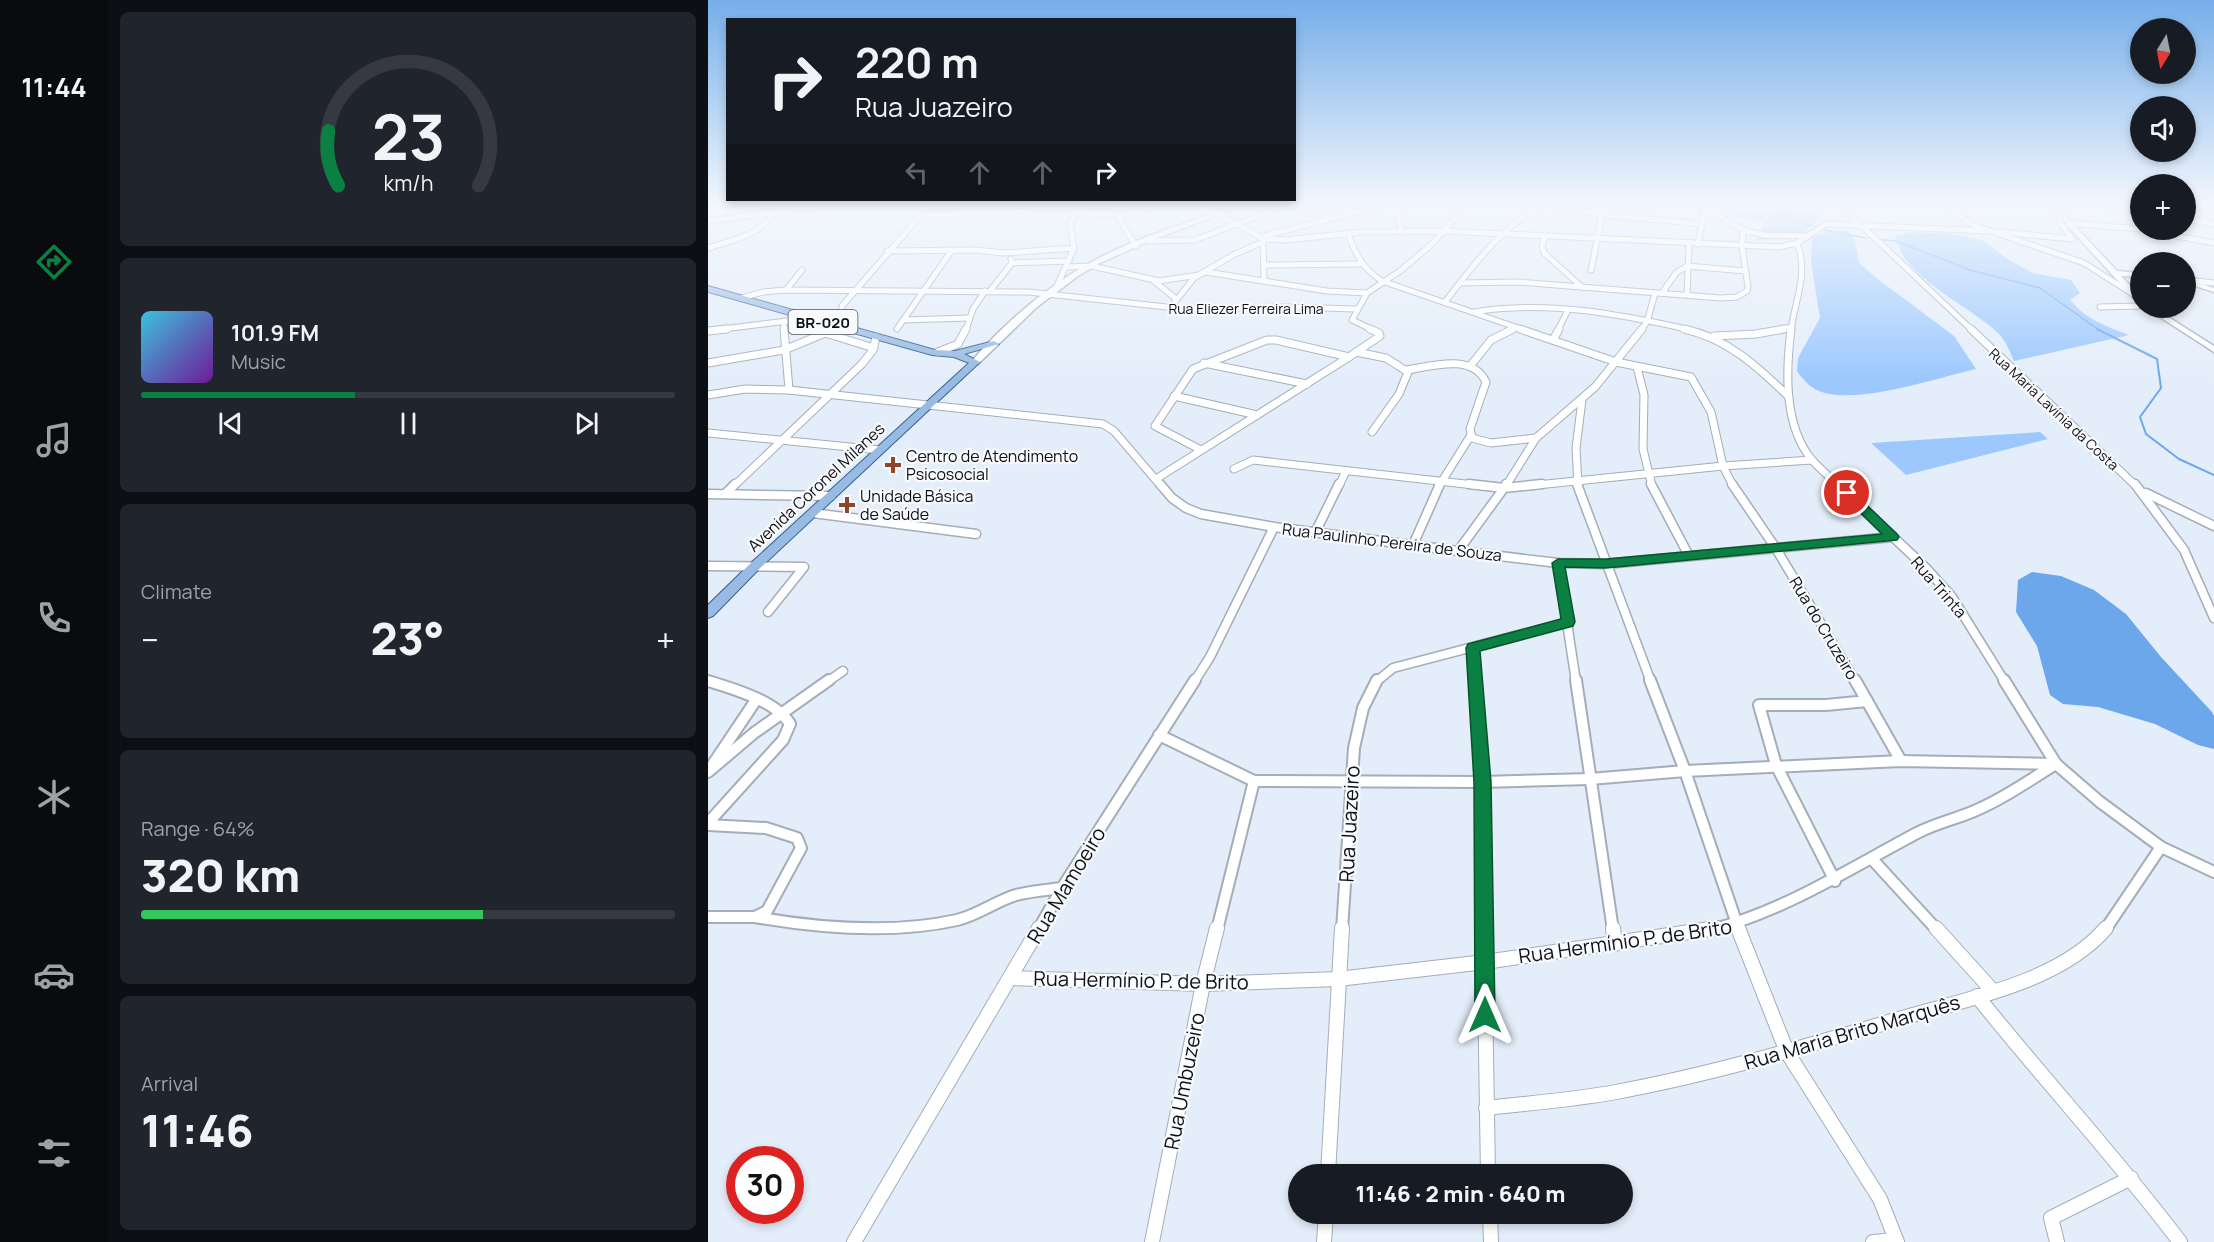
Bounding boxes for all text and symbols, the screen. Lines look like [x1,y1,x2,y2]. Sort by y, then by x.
north arrow [2130,18,2196,84]
map controls [2130,18,2196,318]
text: 220 m [855,33,979,91]
icon: right [756,42,834,120]
text: 11:44 [21,68,87,105]
text: Rua Juazeiro [855,88,1013,125]
text: 23 [371,93,445,179]
button: sound [2130,96,2196,162]
icon: left [900,156,933,189]
icon: ahead [963,156,996,189]
icon: ahead [1026,156,1059,189]
icon: right [1089,156,1122,189]
text: km/h [383,168,433,197]
button: + [2130,174,2196,240]
icon: directions [33,241,75,283]
button: − [2130,252,2196,318]
street label: Rua Eliezer Ferreira Lima [1168,299,1324,318]
road number: BR-020 [788,310,858,334]
text: 101.9 FM [231,318,319,348]
street label: Rua Maria Lavínia da Costa [1985,344,2123,474]
text: Music [231,348,286,375]
icon: previous [214,407,247,440]
icon: pause [392,407,425,440]
icon: next [570,407,603,440]
street label: Avenida Coronel Milanes [743,418,889,556]
icon: music [33,419,75,461]
place label: Centro de Atendimento Psicosocial [906,445,1078,485]
marker: Centro de Atendimento Psicosocial [884,456,902,474]
pin [1821,467,1872,518]
icon: arrive [1830,476,1863,509]
place label: Unidade Básica de Saúde [860,485,973,525]
marker: Unidade Básica de Saúde [838,496,856,514]
street label: Rua Paulinho Pereira de Souza [1281,518,1503,566]
street label: Rua Trinta [1906,552,1972,622]
street label: Rua do Cruzeiro [1785,572,1863,684]
text: Climate [141,578,212,605]
icon: phone [33,597,75,639]
text: 23° [370,607,444,669]
text: − [141,617,159,662]
text: + [656,617,675,662]
street label: Rua Juazeiro [1332,765,1366,883]
icon: climate [33,776,75,818]
text: Range · 64% [141,815,255,842]
street label: Rua Mamoeiro [1021,822,1112,948]
text: 320 km [141,844,300,906]
street label: Rua Hermínio P. de Brito [1517,913,1734,969]
icon: car [33,954,75,996]
street label: Rua Hermínio P. de Brito [1033,965,1249,995]
position arrow [1453,983,1517,1047]
street label: Rua Maria Brito Marquês [1741,988,1963,1076]
street label: Rua Umbuzeiro [1157,1010,1211,1152]
text: Arrival [141,1070,198,1097]
text: 11:46 [141,1099,254,1161]
icon: filters [33,1132,75,1174]
speed limit sign: 30 [726,1146,804,1224]
text: 11:46 · 2 min · 640 m [1356,1179,1565,1209]

